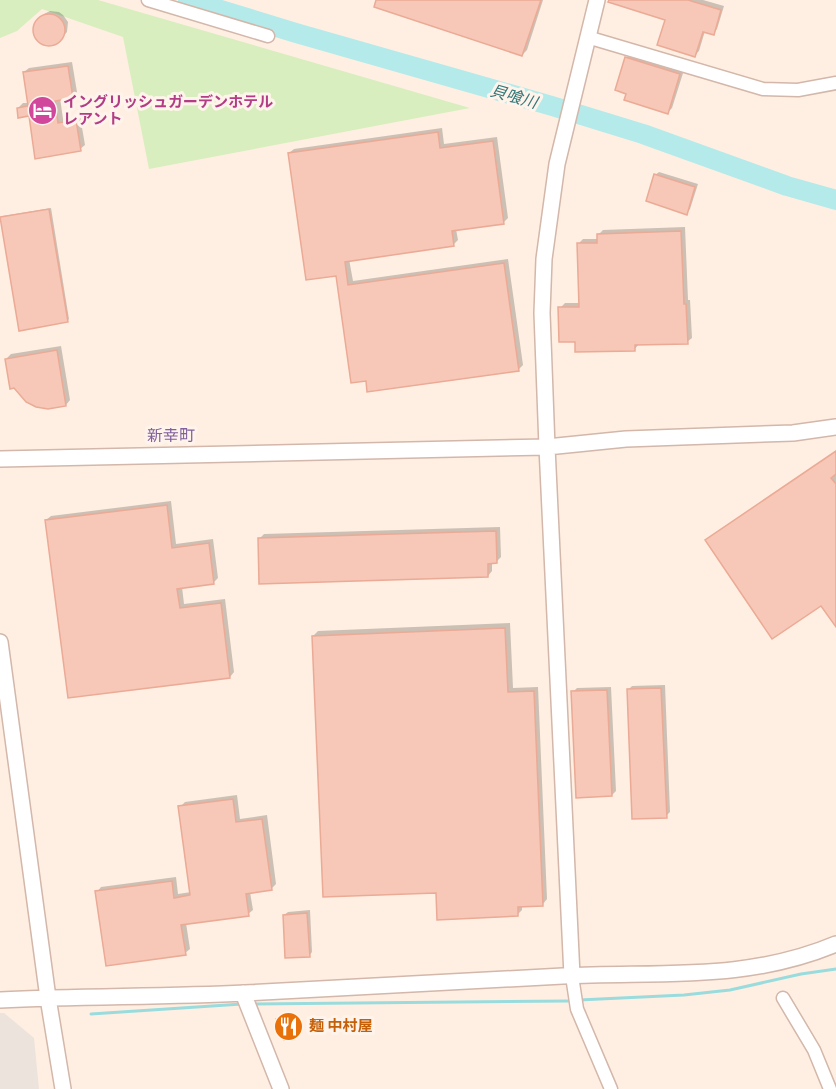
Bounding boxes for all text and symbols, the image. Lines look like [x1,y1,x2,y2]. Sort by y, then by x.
water label: 貝喰川 [488,81,541,113]
place label: イングリッシュガーデンホテル レアント [63,93,273,128]
hotel icon: イングリッシュガーデンホテル レアント [26,95,58,127]
district label: 新幸町 [147,426,195,445]
restaurant icon: 麺 中村屋 [272,1010,304,1042]
place label: 麺 中村屋 [309,1017,373,1035]

